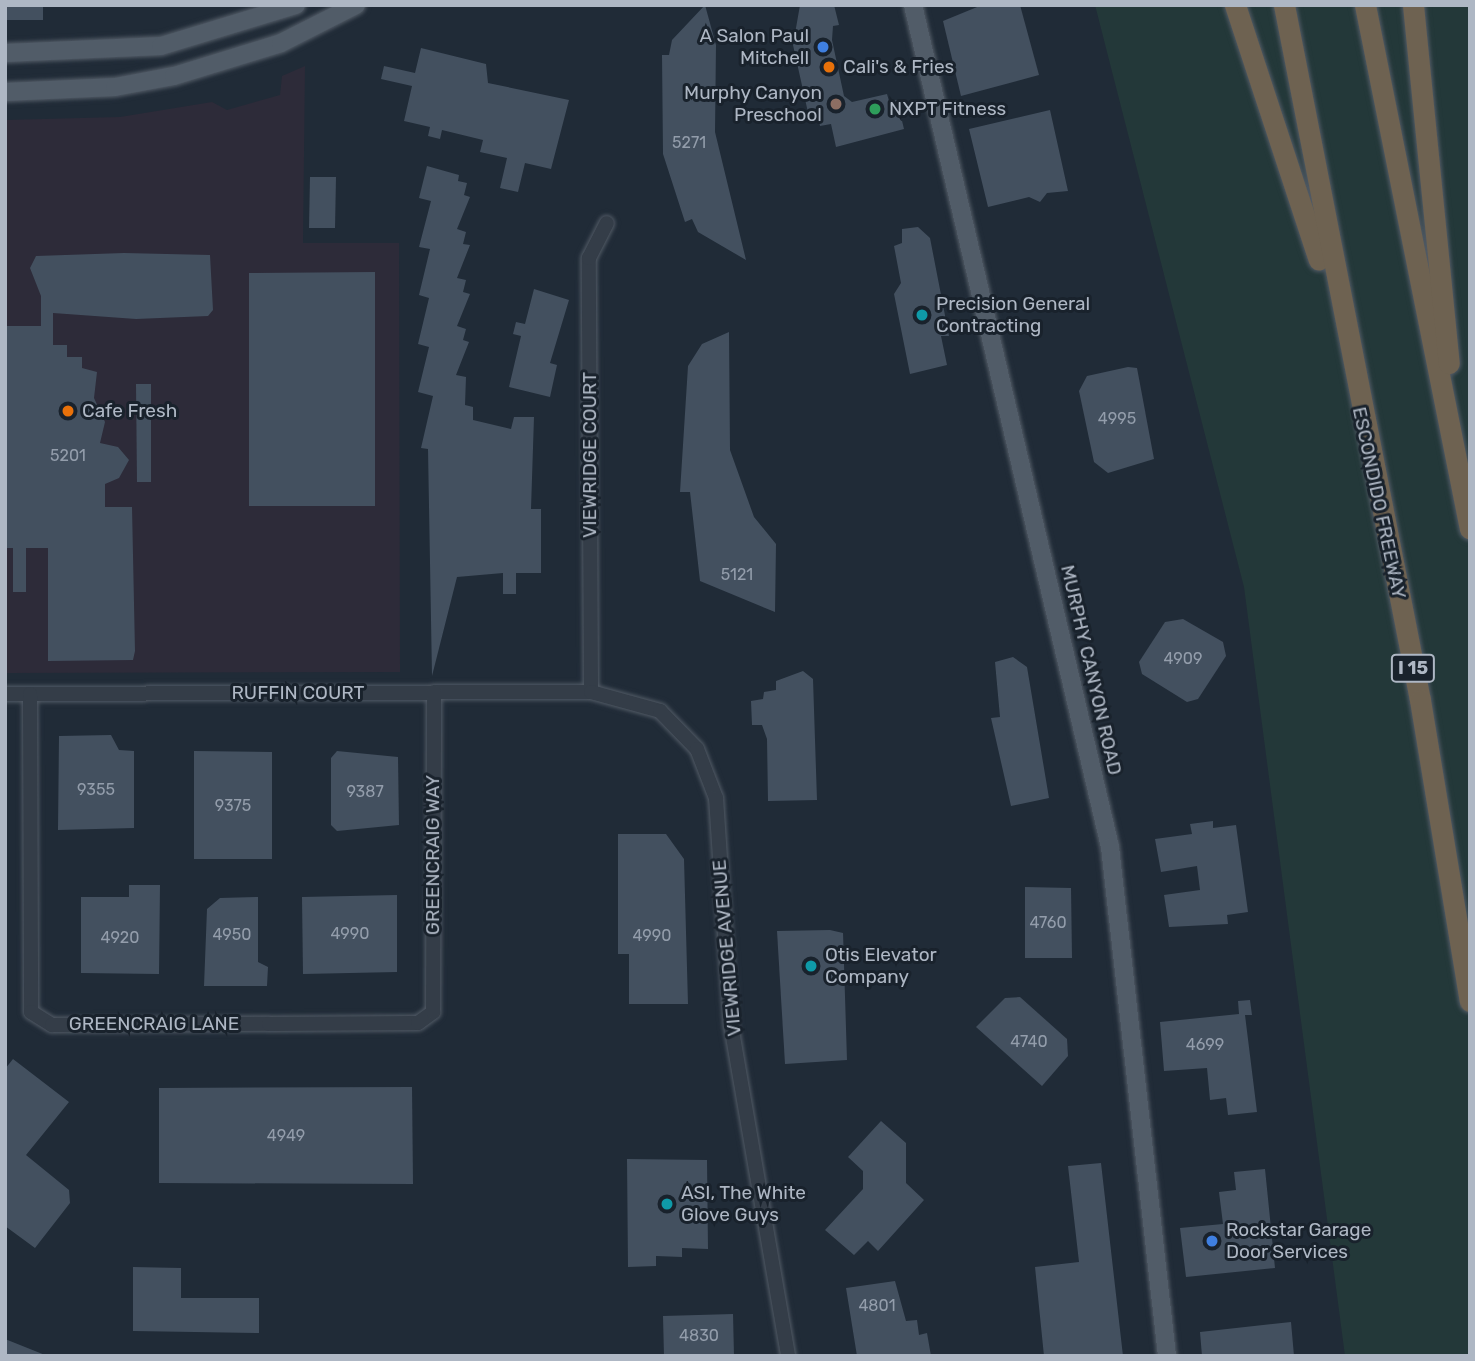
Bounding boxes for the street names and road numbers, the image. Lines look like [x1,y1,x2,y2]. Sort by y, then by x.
street label: VIEWRIDGE COURT [579,372,601,538]
street label: ESCONDIDO FREEWAY [1347,405,1411,601]
street label: MURPHY CANYON ROAD [1056,563,1126,777]
road number: I 15 [1390,654,1436,682]
street label: RUFFIN COURT [231,682,365,704]
street label: GREENCRAIG WAY [422,775,444,935]
street label: VIEWRIDGE AVENUE [708,858,746,1038]
street label: GREENCRAIG LANE [69,1013,239,1035]

